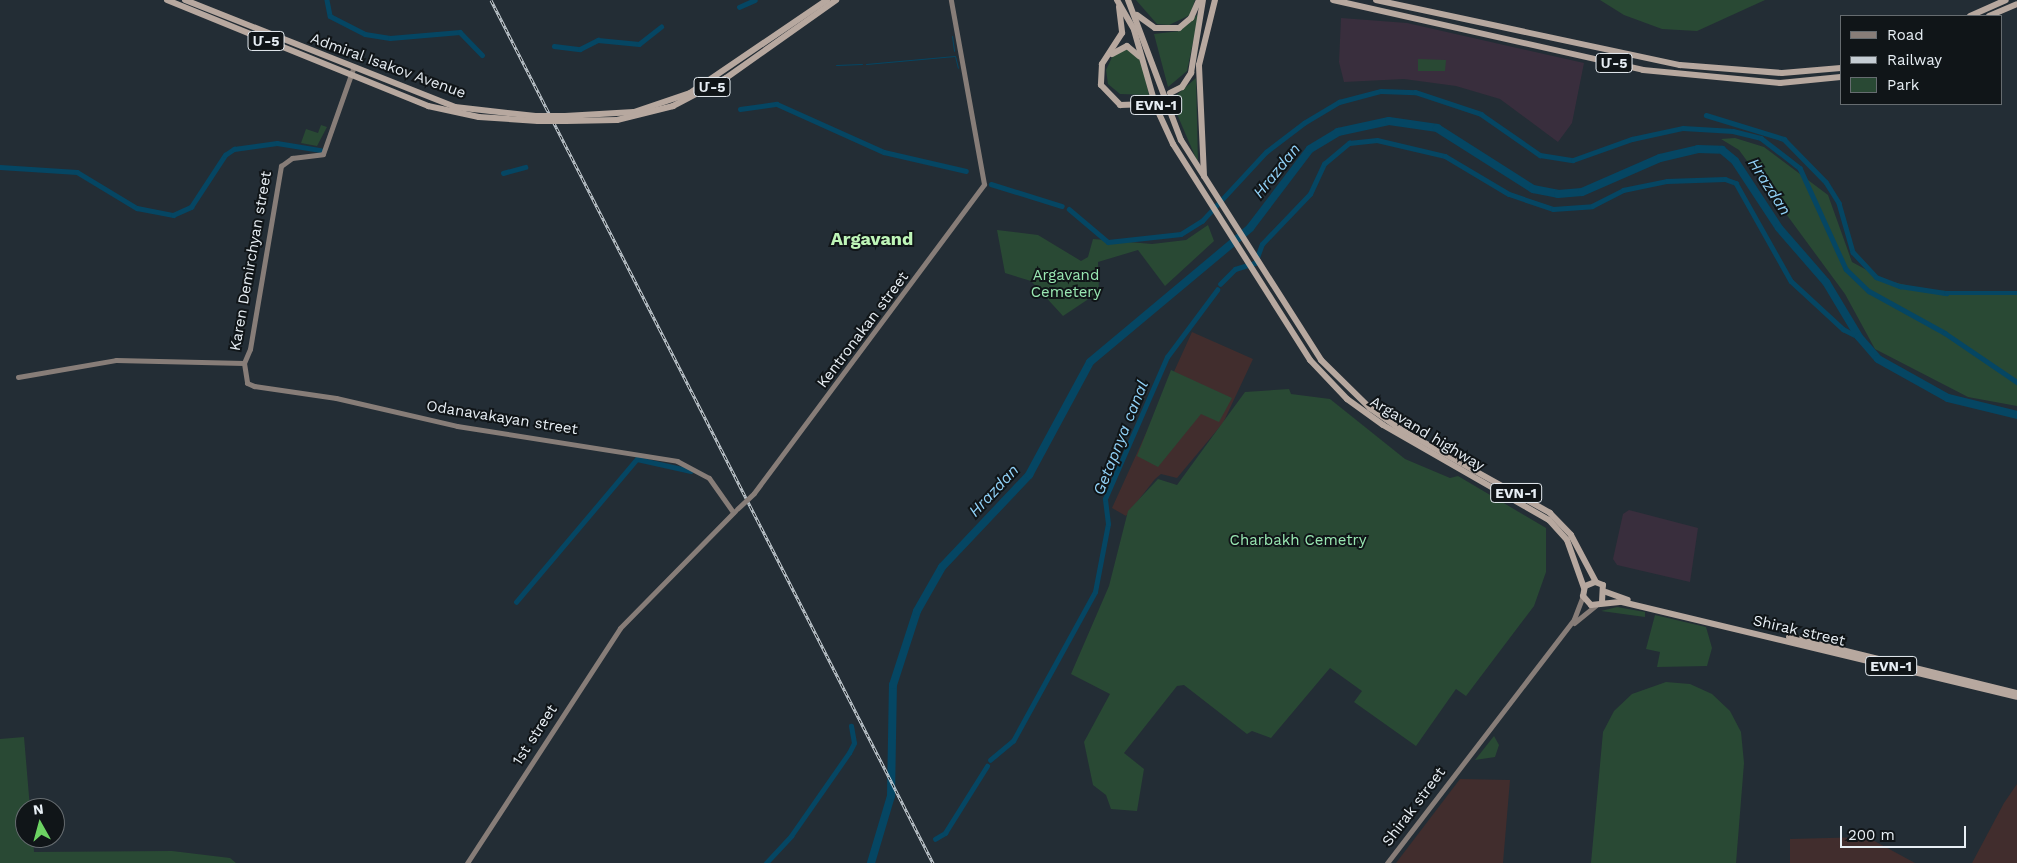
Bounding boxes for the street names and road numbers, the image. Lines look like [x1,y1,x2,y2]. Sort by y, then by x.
road number: Մ-5 [247,29,285,52]
street label: Admiral Isakov Avenue [307,29,469,103]
road number: Մ-5 [1595,52,1633,74]
road number: Մ-5 [693,75,731,98]
road number: EVN-1 [1130,94,1182,116]
street label: Karen Demirchyan street [226,170,276,352]
street label: Kentronakan street [813,268,913,392]
street label: Argavand highway [1366,393,1488,475]
street label: Odanavakayan street [425,397,579,439]
road number: EVN-1 [1490,482,1542,504]
street label: Shirak street [1751,612,1847,650]
road number: EVN-1 [1865,654,1917,678]
street label: 1st street [509,701,561,769]
street label: Shirak street [1378,764,1450,850]

